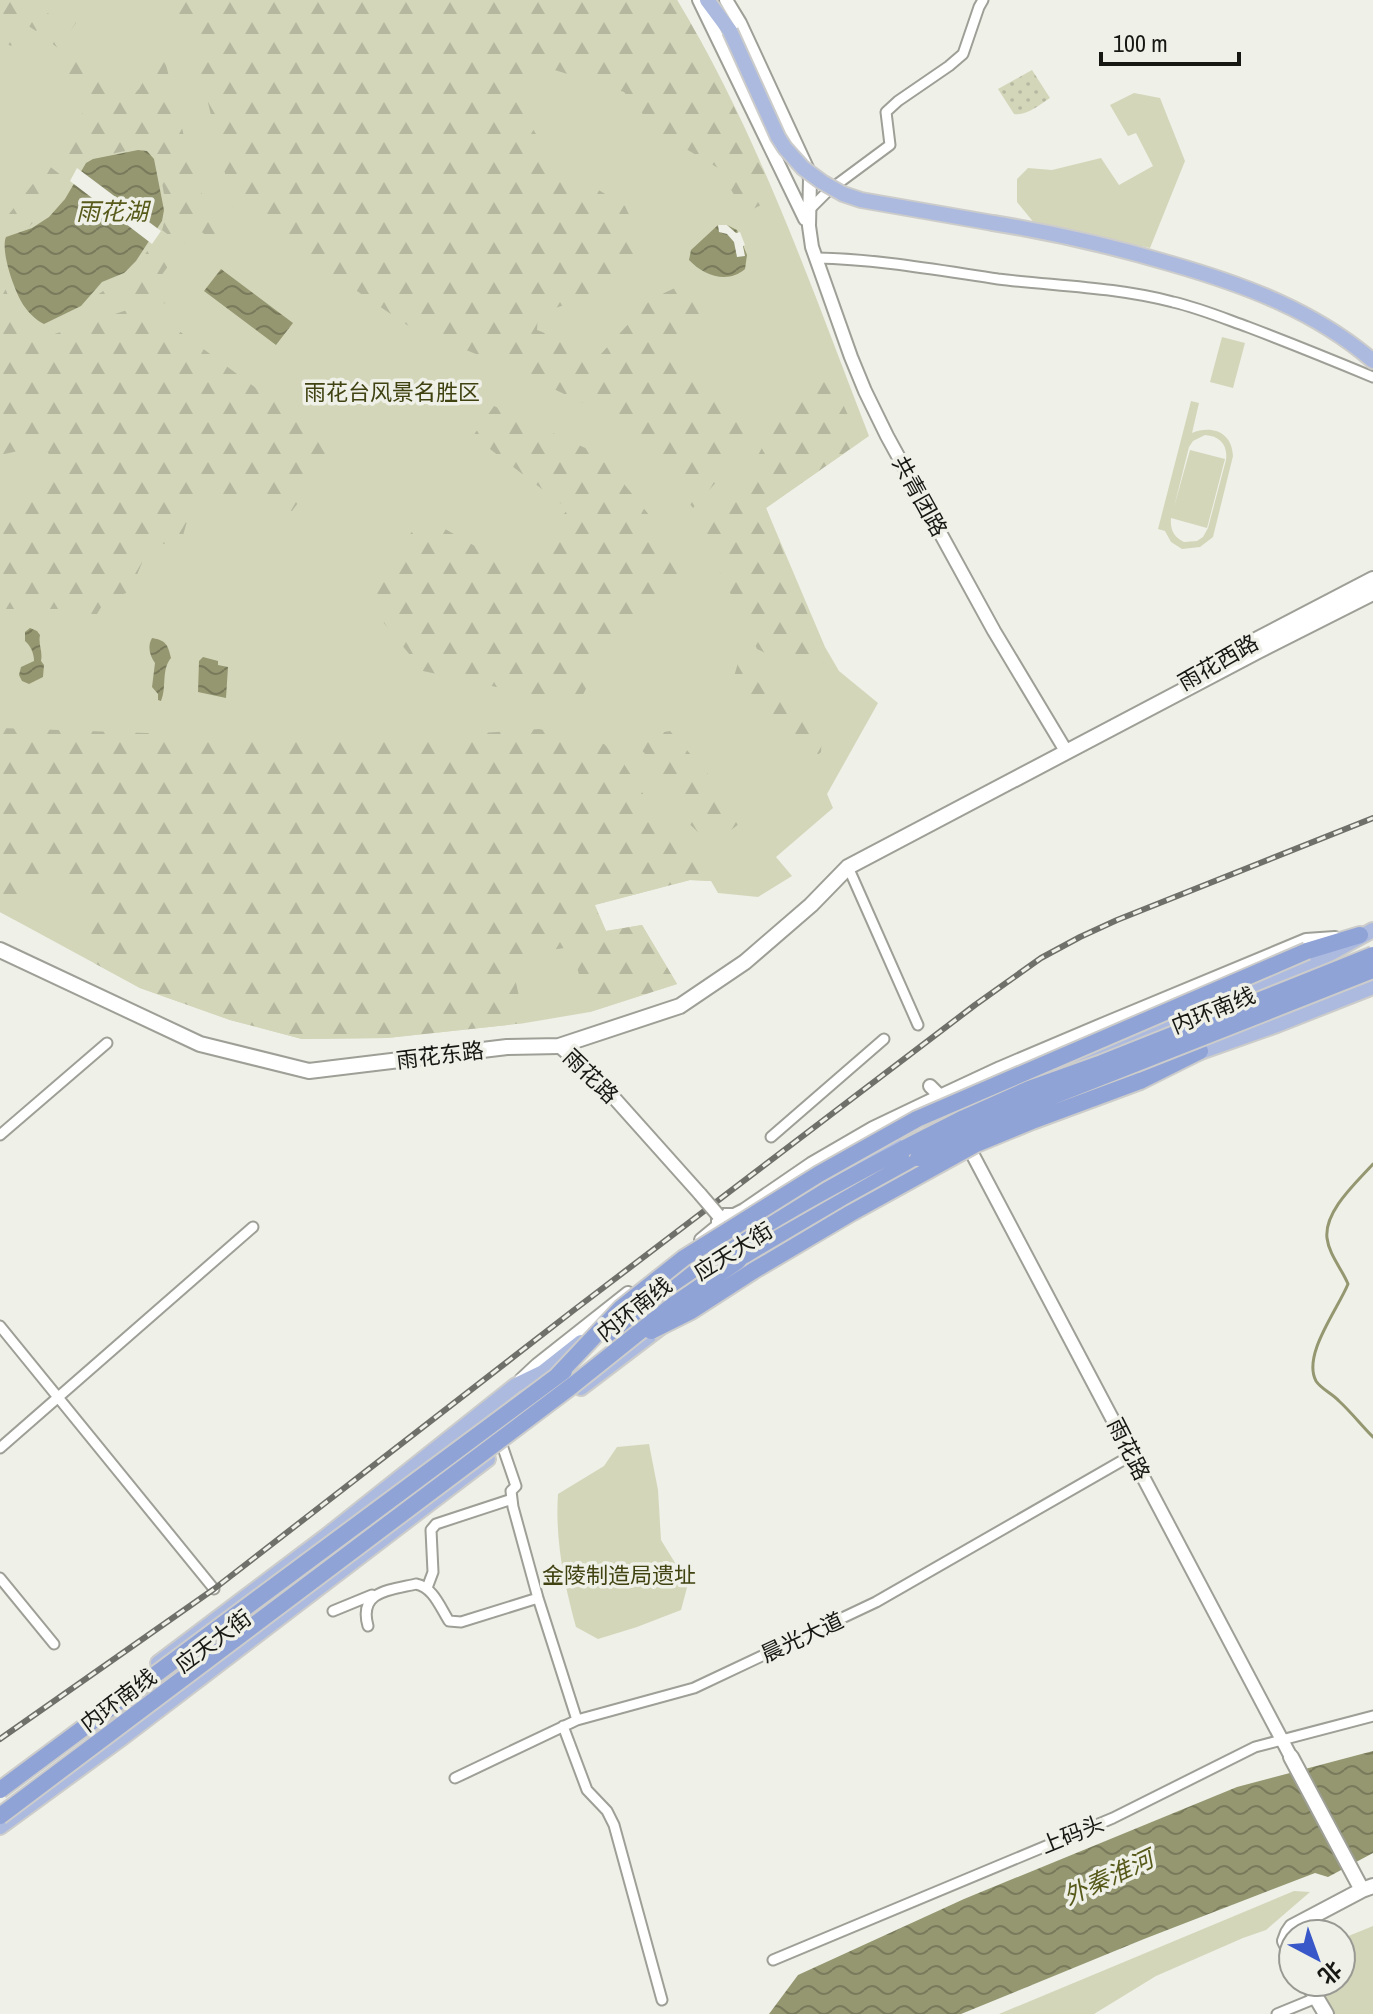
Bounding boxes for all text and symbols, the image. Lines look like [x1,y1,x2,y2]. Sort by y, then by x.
scale bar [1101,16,1239,66]
text: 100 m [1113,27,1168,59]
water label: 雨花湖 [76,195,152,227]
park label: 雨花台风景名胜区 [304,377,480,407]
street label: 共青团路 [886,450,954,542]
street label: 雨花西路 [1172,627,1264,697]
street label: 内环南线 [1167,980,1259,1040]
street label: 雨花东路 [394,1035,486,1075]
street label: 雨花路 [557,1042,625,1110]
street label: 应天大街 [688,1215,778,1287]
street label: 内环南线 [590,1270,678,1348]
street label: 雨花路 [1101,1413,1157,1485]
park label: 金陵制造局遗址 [542,1560,696,1590]
street label: 应天大街 [169,1603,257,1679]
street label: 晨光大道 [756,1605,848,1669]
street label: 内环南线 [74,1662,162,1738]
street label: 上码头 [1036,1808,1108,1860]
water label: 外秦淮河 [1058,1841,1162,1912]
north arrow [1277,1918,1357,1998]
text: 北 [1312,1955,1348,1992]

